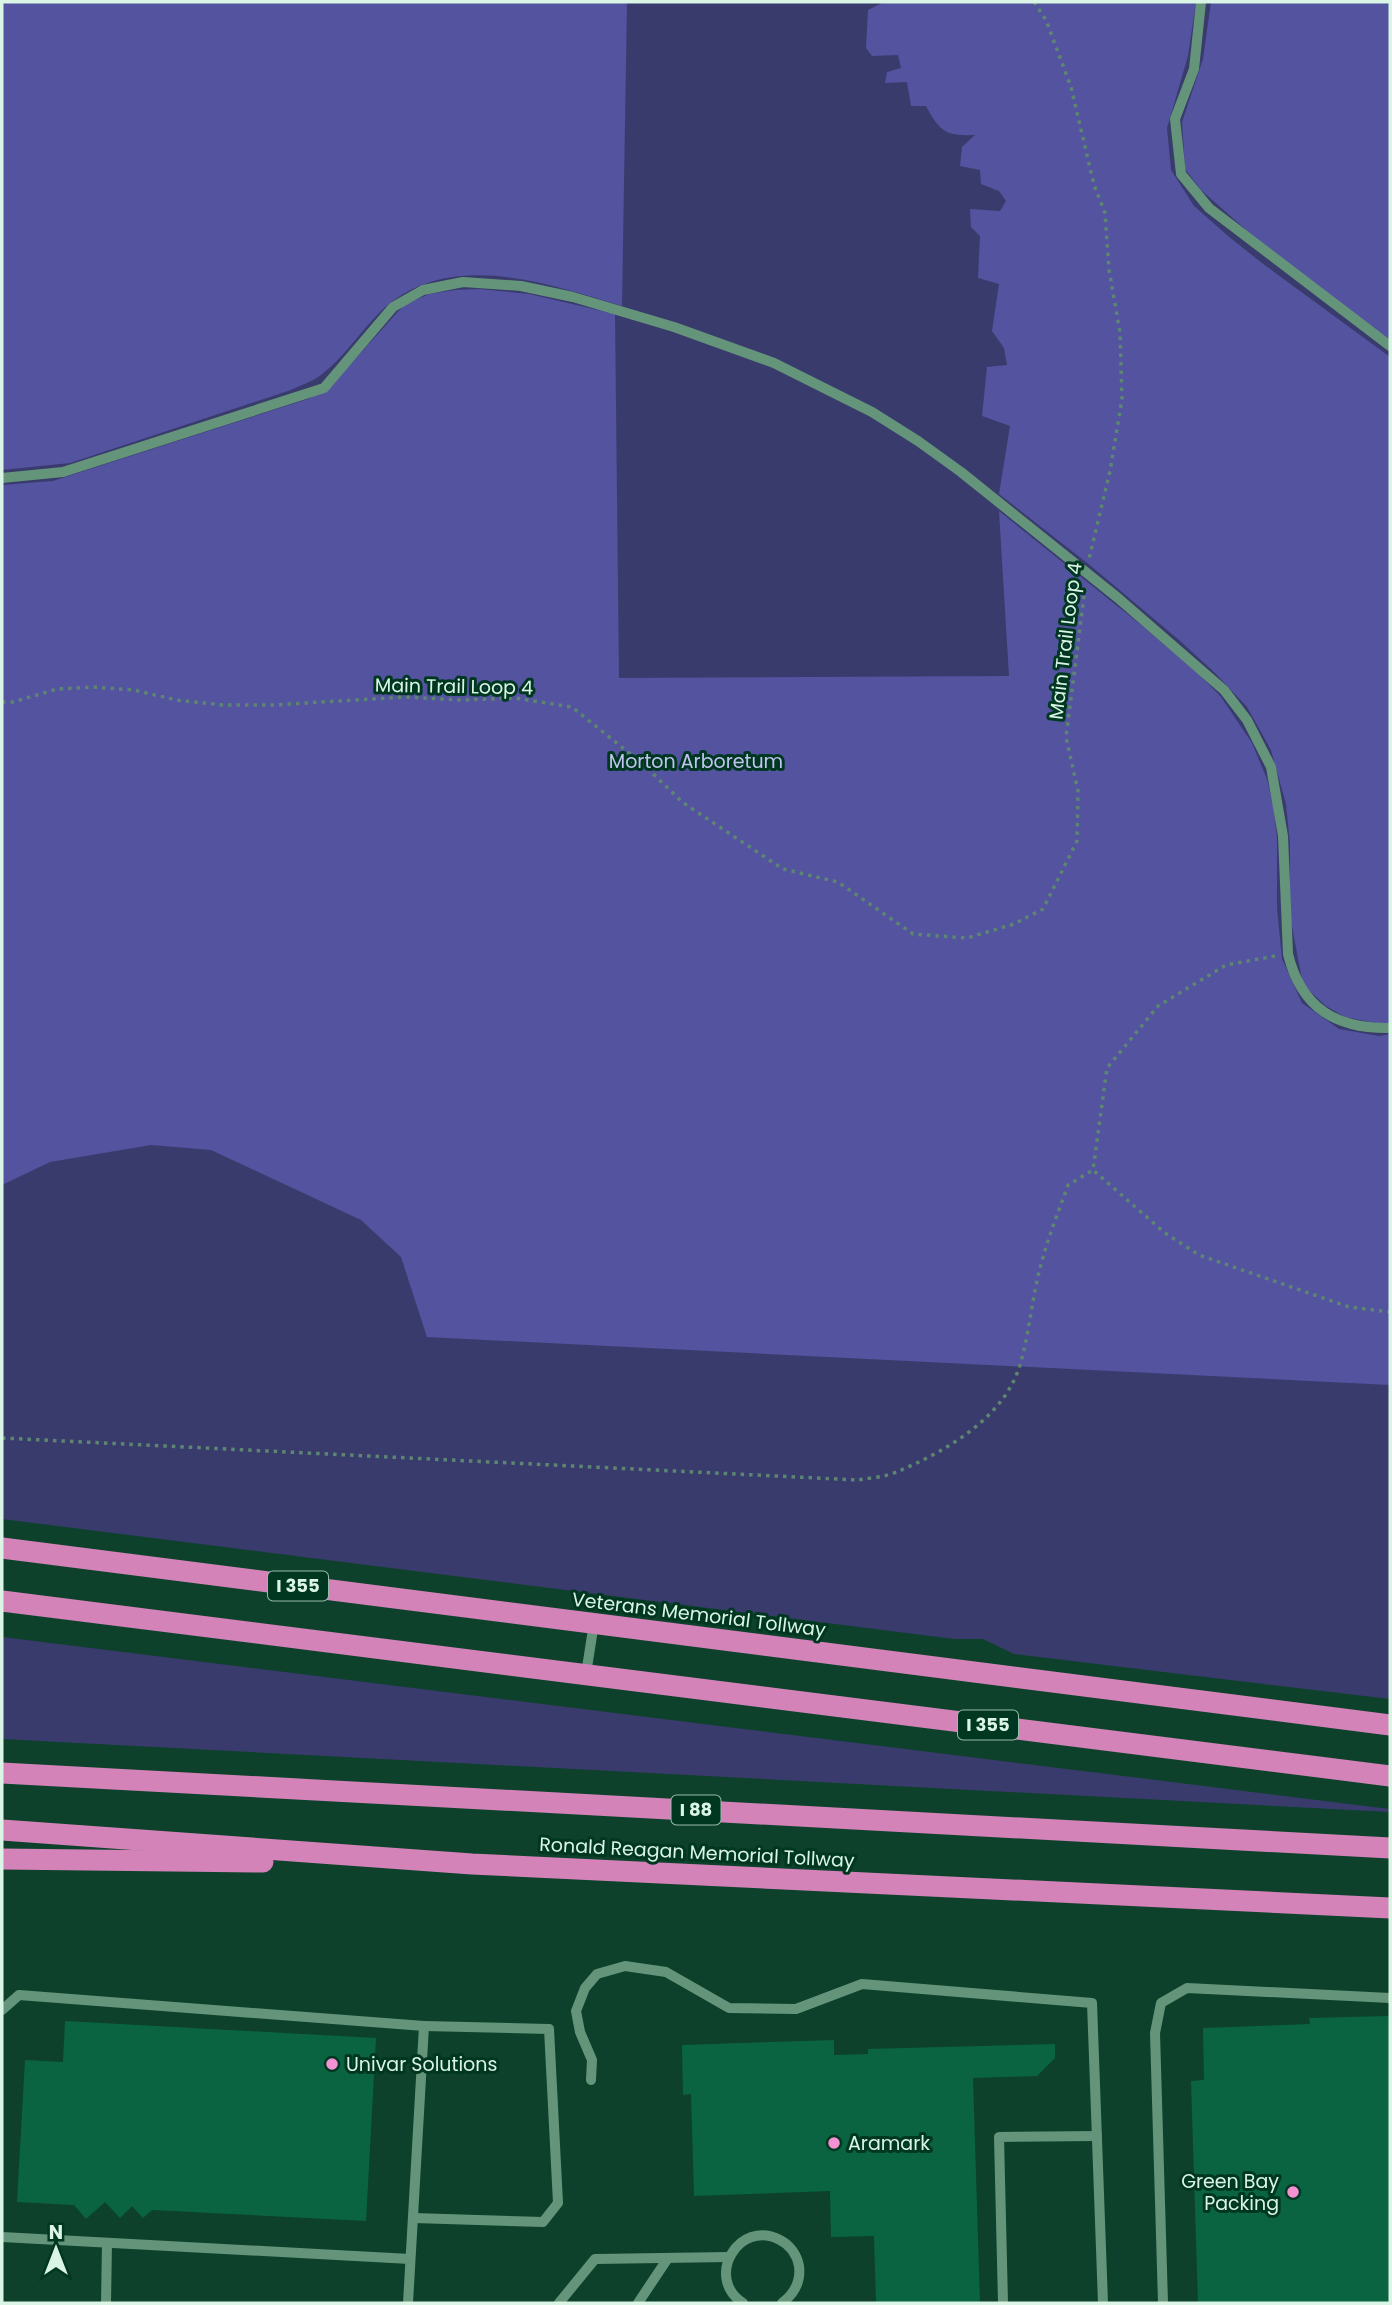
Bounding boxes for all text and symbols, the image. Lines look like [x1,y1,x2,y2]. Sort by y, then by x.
street label: Main Trail Loop 4 [1042,561,1089,721]
street label: Main Trail Loop 4 [375,672,533,701]
park label: Morton Arboretum [609,748,783,775]
road number: I 355 [268,1572,328,1601]
street label: Veterans Memorial Tollway [570,1586,828,1644]
road number: I 355 [958,1710,1018,1740]
road number: I 88 [672,1796,720,1824]
street label: Ronald Reagan Memorial Tollway [539,1831,856,1874]
place label: Univar Solutions [346,2051,497,2078]
marker: Univar Solutions [324,2056,340,2072]
place label: Aramark [848,2130,930,2157]
marker: Aramark [826,2135,842,2151]
place label: Green Bay Packing [1181,2168,1279,2217]
marker: Green Bay Packing [1285,2184,1301,2200]
north arrow [21,2214,91,2284]
text: N [49,2219,63,2246]

